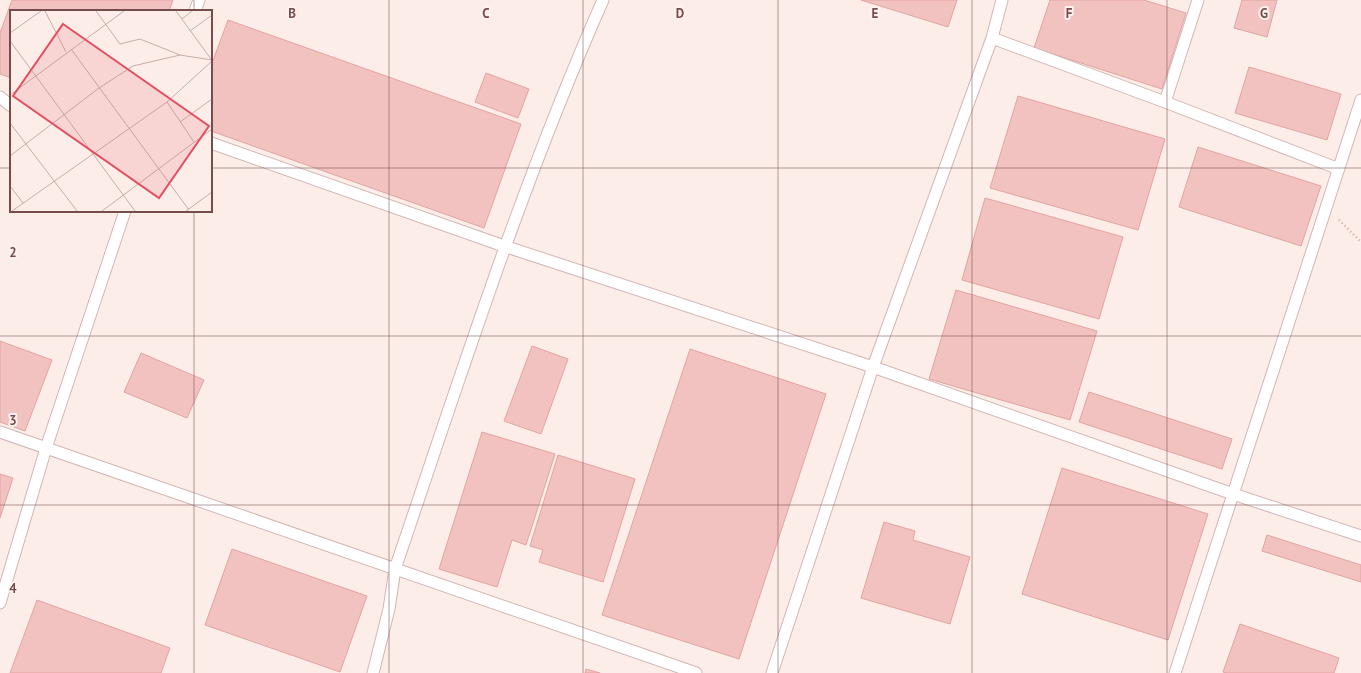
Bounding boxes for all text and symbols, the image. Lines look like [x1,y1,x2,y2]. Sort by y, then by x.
text: B [288,5,296,22]
text: C [482,5,490,22]
text: D [676,5,684,22]
text: E [872,5,879,22]
text: F [1066,5,1073,22]
text: G [1260,5,1268,22]
inset map [10,10,212,212]
text: 2 [9,244,17,261]
text: 3 [9,412,17,429]
text: 4 [9,580,17,597]

